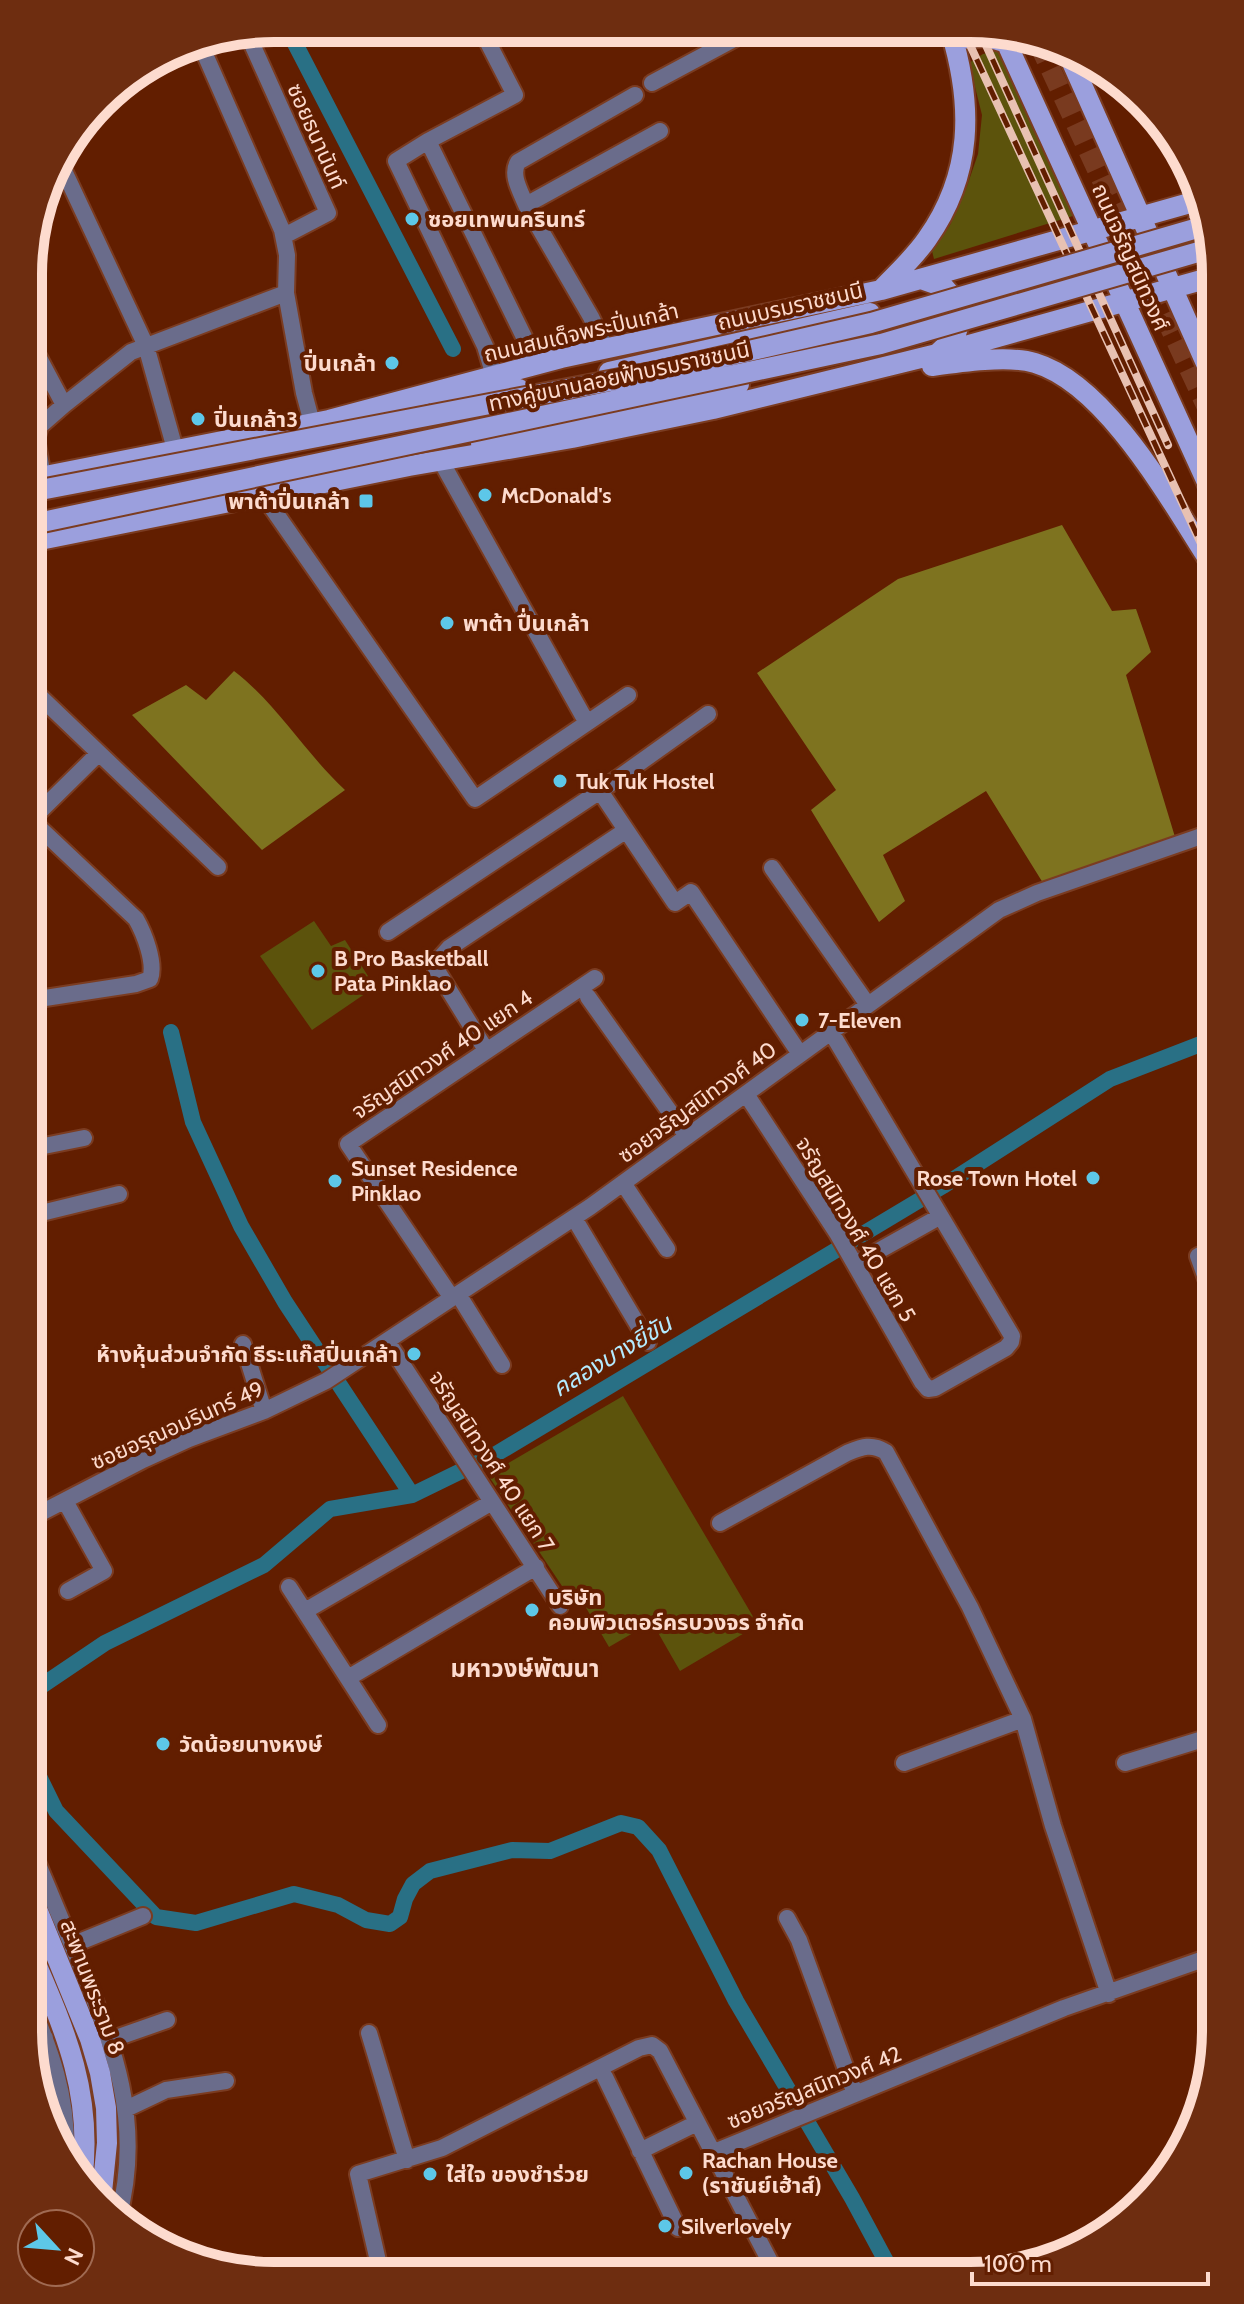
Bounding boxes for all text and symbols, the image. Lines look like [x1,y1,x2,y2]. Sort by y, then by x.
street label: ซอยธนานันท์ [281,79,352,193]
street label: ถนนจรัญสนิทวงศ์ [1086,179,1175,335]
place label: ซอยเทพนครินทร์ [428,206,585,233]
marker: ซอยเทพนครินทร์ [403,210,421,228]
street label: ถนนบรมราชชนนี [715,277,866,336]
street label: ถนนสมเด็จพระปิ่นเกล้า [481,296,681,368]
street label: ทางคู่ขนานลอยฟ้าบรมราชชนนี [486,336,752,417]
place label: ปิ่นเกล้า [303,349,376,377]
marker: ปิ่นเกล้า [383,354,401,372]
place label: ปิ่นเกล้า3 [213,405,298,433]
marker: ปิ่นเกล้า3 [189,410,207,428]
place label: McDonald's [501,482,612,509]
marker: McDonald's [476,486,494,504]
place label: พาต้าปิ่นเกล้า [228,487,350,515]
marker: พาต้าปิ่นเกล้า [357,492,375,510]
place label: พาต้า ปื่นเกล้า [463,608,590,637]
marker: พาต้า ปื่นเกล้า [438,614,456,632]
place label: Tuk Tuk Hostel [576,768,715,795]
marker: Tuk Tuk Hostel [551,772,569,790]
place label: B Pro Basketball Pata Pinklao [334,945,489,997]
marker: B Pro Basketball Pata Pinklao [309,962,327,980]
street label: จรัญสนิทวงศ์ 40 แยก 4 [347,984,538,1125]
place label: 7-Eleven [818,1007,902,1034]
marker: 7-Eleven [793,1011,811,1029]
street label: ซอยจรัญสนิทวงศ์ 40 [613,1036,782,1169]
street label: จรัญสนิทวงศ์ 40 แยก 5 [790,1132,922,1327]
place label: Sunset Residence Pinklao [351,1155,518,1207]
place label: Rose Town Hotel [917,1165,1077,1192]
marker: Rose Town Hotel [1084,1169,1102,1187]
marker: Sunset Residence Pinklao [326,1172,344,1190]
water label: คลองบางยี่ขัน [546,1306,678,1403]
place label: ห้างหุ้นส่วนจำกัด ธีระแก๊สปิ่นเกล้า [96,1340,398,1368]
marker: ห้างหุ้นส่วนจำกัด ธีระแก๊สปิ่นเกล้า [405,1345,423,1363]
street label: จรัญสนิทวงศ์ 40 แยก 7 [423,1366,560,1557]
street label: ซอยอรุณอมรินทร์ 49 [87,1375,268,1476]
place label: บริษัท คอมพิวเตอร์ครบวงจร จำกัด [548,1584,805,1636]
marker: บริษัท คอมพิวเตอร์ครบวงจร จำกัด [523,1601,541,1619]
district label: มหาวงษ์พัฒนา [450,1654,600,1683]
place label: วัดน้อยนางหงษ์ [179,1731,323,1758]
marker: วัดน้อยนางหงษ์ [154,1735,172,1753]
street label: สะพานพระราม 8 [54,1916,131,2059]
street label: ซอยจรัญสนิทวงศ์ 42 [723,2040,905,2135]
place label: Rachan House (ราชันย์เฮ้าส์) [702,2147,838,2199]
place label: ใส่ใจ ของชำร่วย [446,2161,589,2188]
marker: Rachan House (ราชันย์เฮ้าส์) [677,2164,695,2182]
marker: ใส่ใจ ของชำร่วย [421,2165,439,2183]
north arrow [16,2208,96,2288]
place label: Silverlovely [681,2213,792,2240]
marker: Silverlovely [656,2217,674,2235]
scale bar [972,2236,1208,2286]
text: N [58,2244,89,2269]
text: 100 m [984,2249,1052,2278]

